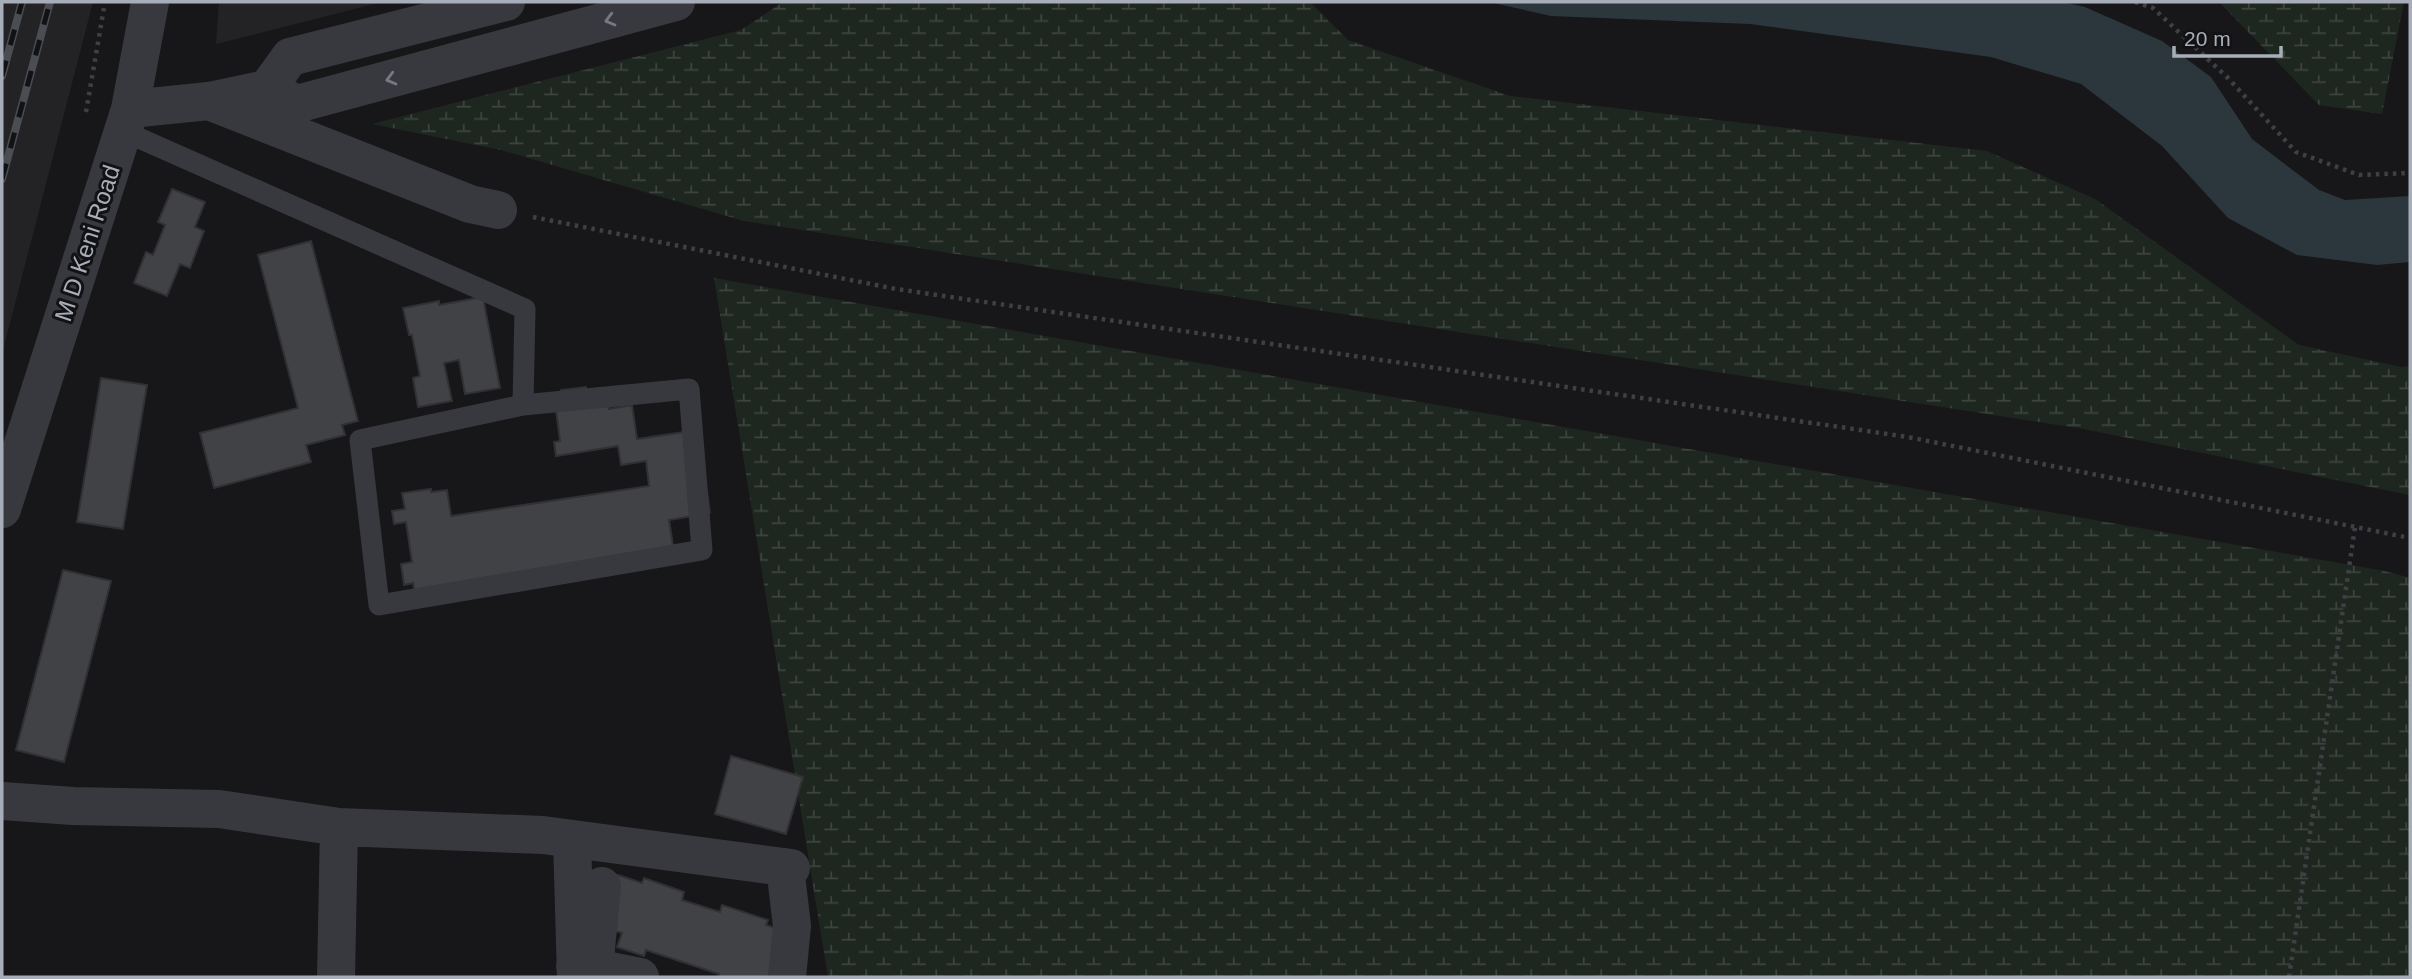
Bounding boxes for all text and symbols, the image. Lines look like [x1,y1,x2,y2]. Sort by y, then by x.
one-way arrow [605,11,617,26]
scale bar [2174,14,2281,58]
text: 20 m [2184,27,2231,50]
one-way arrow [385,71,397,85]
street label: M D Keni Road [49,161,125,325]

